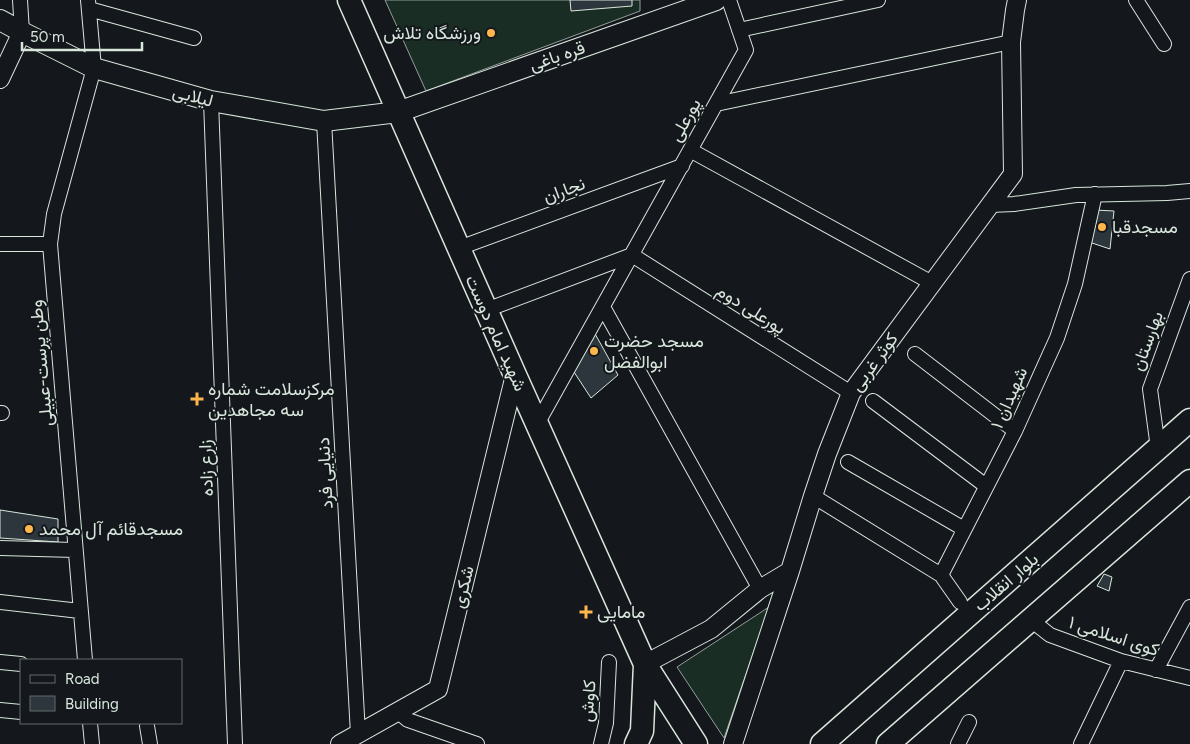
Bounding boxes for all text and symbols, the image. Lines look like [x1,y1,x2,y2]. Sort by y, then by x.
scale bar [22,20,142,52]
place label: ورزشگاه تلاش [383,22,481,44]
marker: ورزشگاه تلاش [485,27,497,39]
text: 50 m [30,28,65,46]
street label: قره باغی [526,36,588,76]
street label: لیلابی [170,80,216,112]
street label: پورعلی [664,94,707,146]
street label: نجاران [540,172,588,208]
place label: مسجدقبا [1112,216,1178,238]
marker: مسجدقبا [1096,221,1108,233]
street label: شهید امام دوست [460,271,531,395]
street label: پورعلی دوم [712,279,790,340]
street label: وطن پرست-عبیلی [25,299,58,427]
street label: بهارستان [1126,308,1168,374]
street label: کوثر غربی [845,328,903,396]
place label: مسجد حضرت ابوالفضل [604,330,704,373]
marker: مسجد حضرت ابوالفضل [588,345,600,357]
street label: شهیدان ۱ [986,364,1032,432]
place label: مرکزسلامت شماره سه مجاهدین [208,378,335,421]
marker: مرکزسلامت شماره سه مجاهدین [190,392,204,406]
street label: دنیایی فرد [312,437,338,509]
street label: زارع زاده [194,439,219,497]
place label: مسجدقائم آل محمد [39,518,183,541]
marker: مسجدقائم آل محمد [23,523,35,535]
street label: بلوار انقلاب [969,548,1043,616]
street label: شکری [447,563,479,611]
place label: مامایی [597,601,645,623]
marker: مامایی [579,605,593,619]
street label: کوی اسلامی ۱ [1066,611,1162,661]
legend [20,659,182,724]
text: Road [65,670,100,688]
street label: کاوش [575,679,601,723]
text: Building [65,695,119,713]

